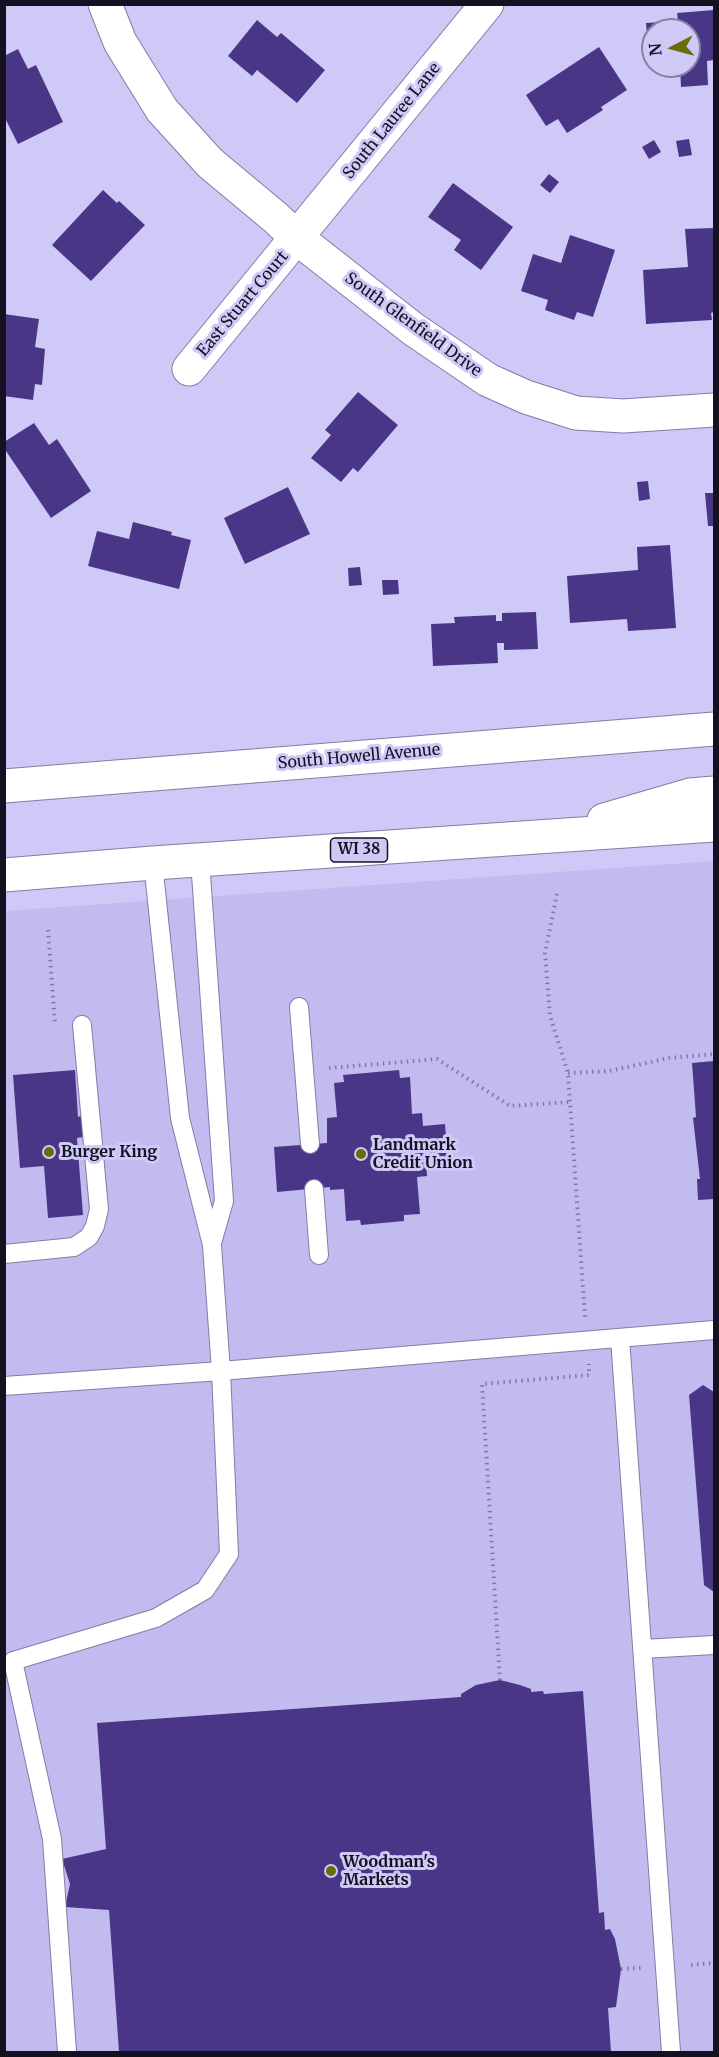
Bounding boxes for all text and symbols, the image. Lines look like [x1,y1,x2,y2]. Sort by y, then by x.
north arrow [641,18,701,78]
text: N [644,42,666,57]
street label: South Lauree Lane [339,59,445,183]
street label: East Stuart Court [193,247,293,361]
street label: South Glenfield Drive [341,269,485,381]
street label: South Howell Avenue [277,740,441,774]
road number: WI 38 [330,838,388,862]
place label: Landmark Credit Union [373,1135,473,1173]
place label: Burger King [61,1142,157,1162]
marker: Burger King [42,1145,56,1159]
marker: Landmark Credit Union [354,1147,368,1161]
place label: Woodman's Markets [343,1852,435,1890]
marker: Woodman's Markets [324,1864,338,1878]

